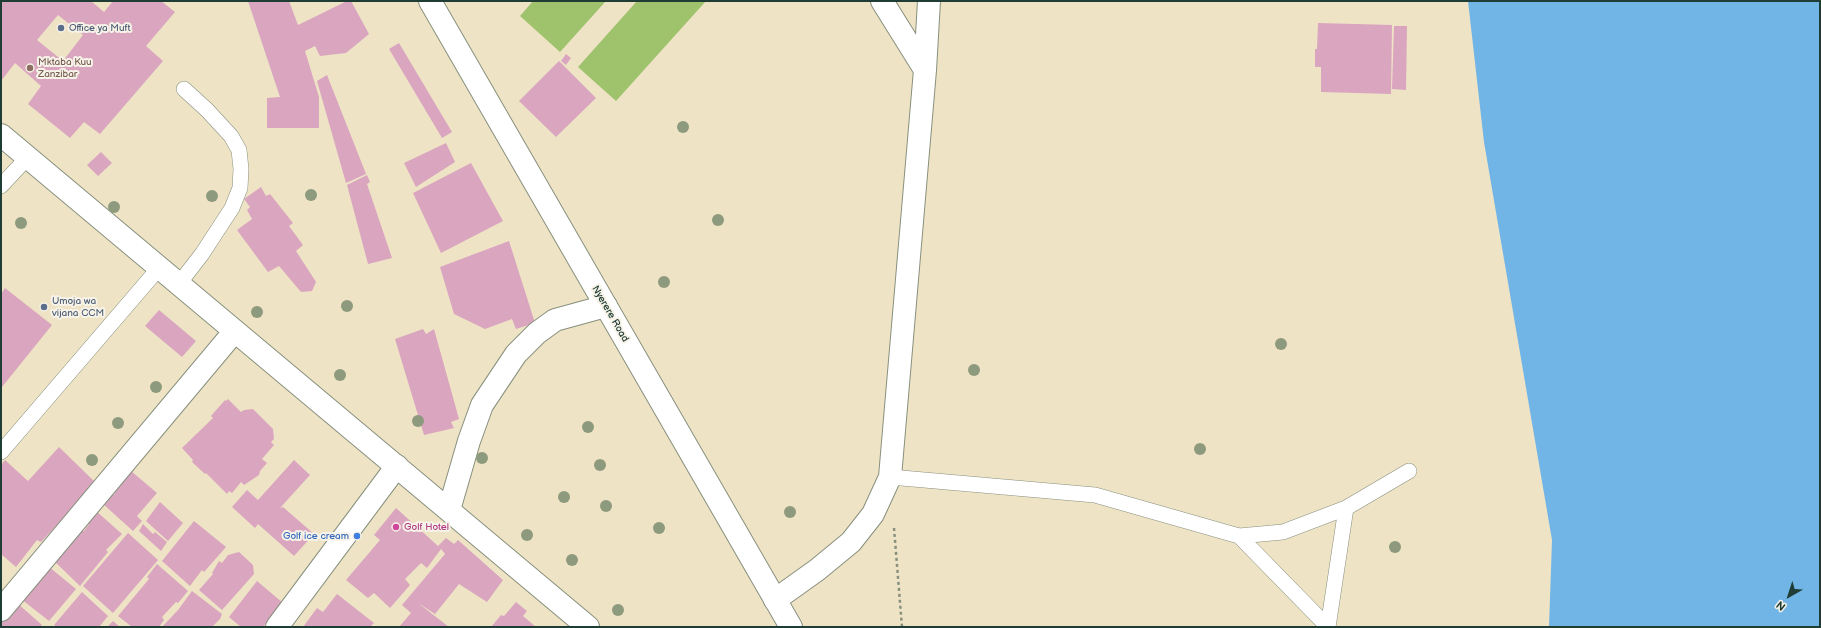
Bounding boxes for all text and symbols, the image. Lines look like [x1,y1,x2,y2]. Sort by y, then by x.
place label: Office ya Muft [69,22,131,34]
marker: Office ya Muft [56,23,66,33]
place label: Mktaba Kuu Zanzibar [38,56,92,80]
marker: Mktaba Kuu Zanzibar [25,63,35,73]
street label: Nyerere Road [589,284,631,344]
place label: Umoja wa vijana CCM [52,295,104,318]
marker: Umoja wa vijana CCM [39,302,49,312]
place label: Golf Hotel [404,521,449,533]
marker: Golf Hotel [391,522,401,532]
place label: Golf ice cream [283,530,349,542]
marker: Golf ice cream [352,531,362,541]
north arrow [1769,576,1809,616]
text: N [1774,598,1788,613]

